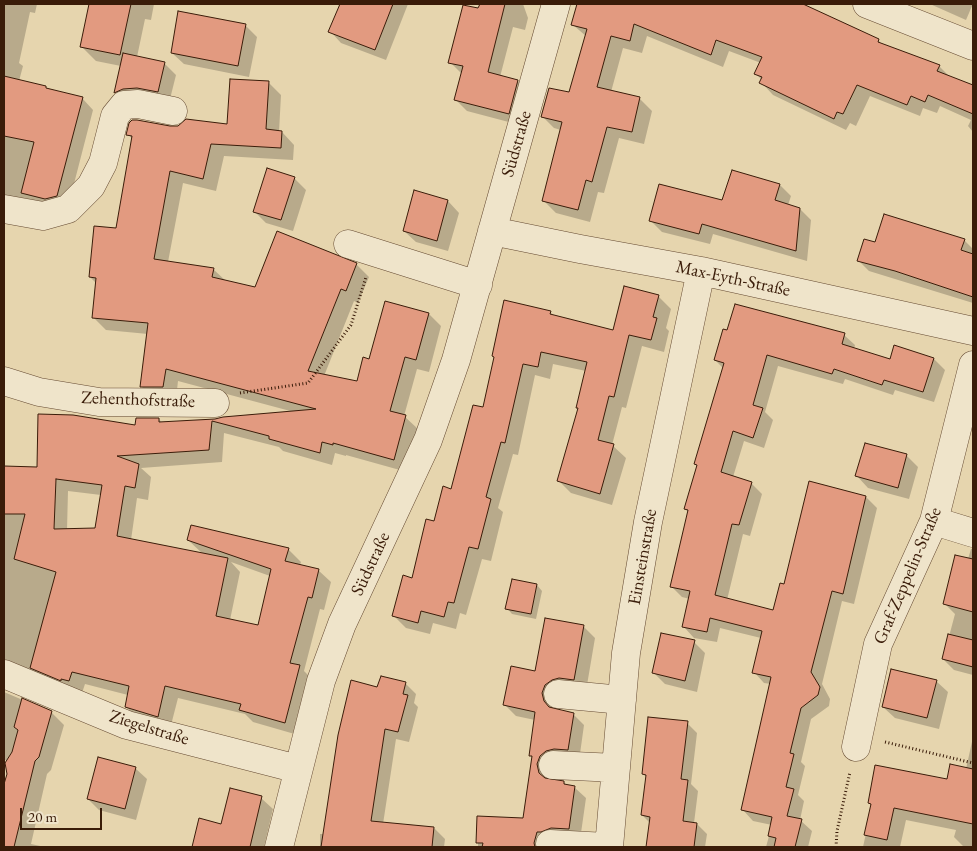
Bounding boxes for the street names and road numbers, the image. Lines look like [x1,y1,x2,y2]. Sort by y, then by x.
street label: Südstraße [497,108,537,180]
street label: Max-Eyth-Straße [674,256,792,302]
street label: Zehenthofstraße [81,387,195,413]
street label: Graf-Zeppelin-Straße [869,504,947,648]
street label: Einsteinstraße [624,507,662,607]
street label: Südstraße [347,529,395,599]
street label: Ziegelstraße [107,706,191,750]

